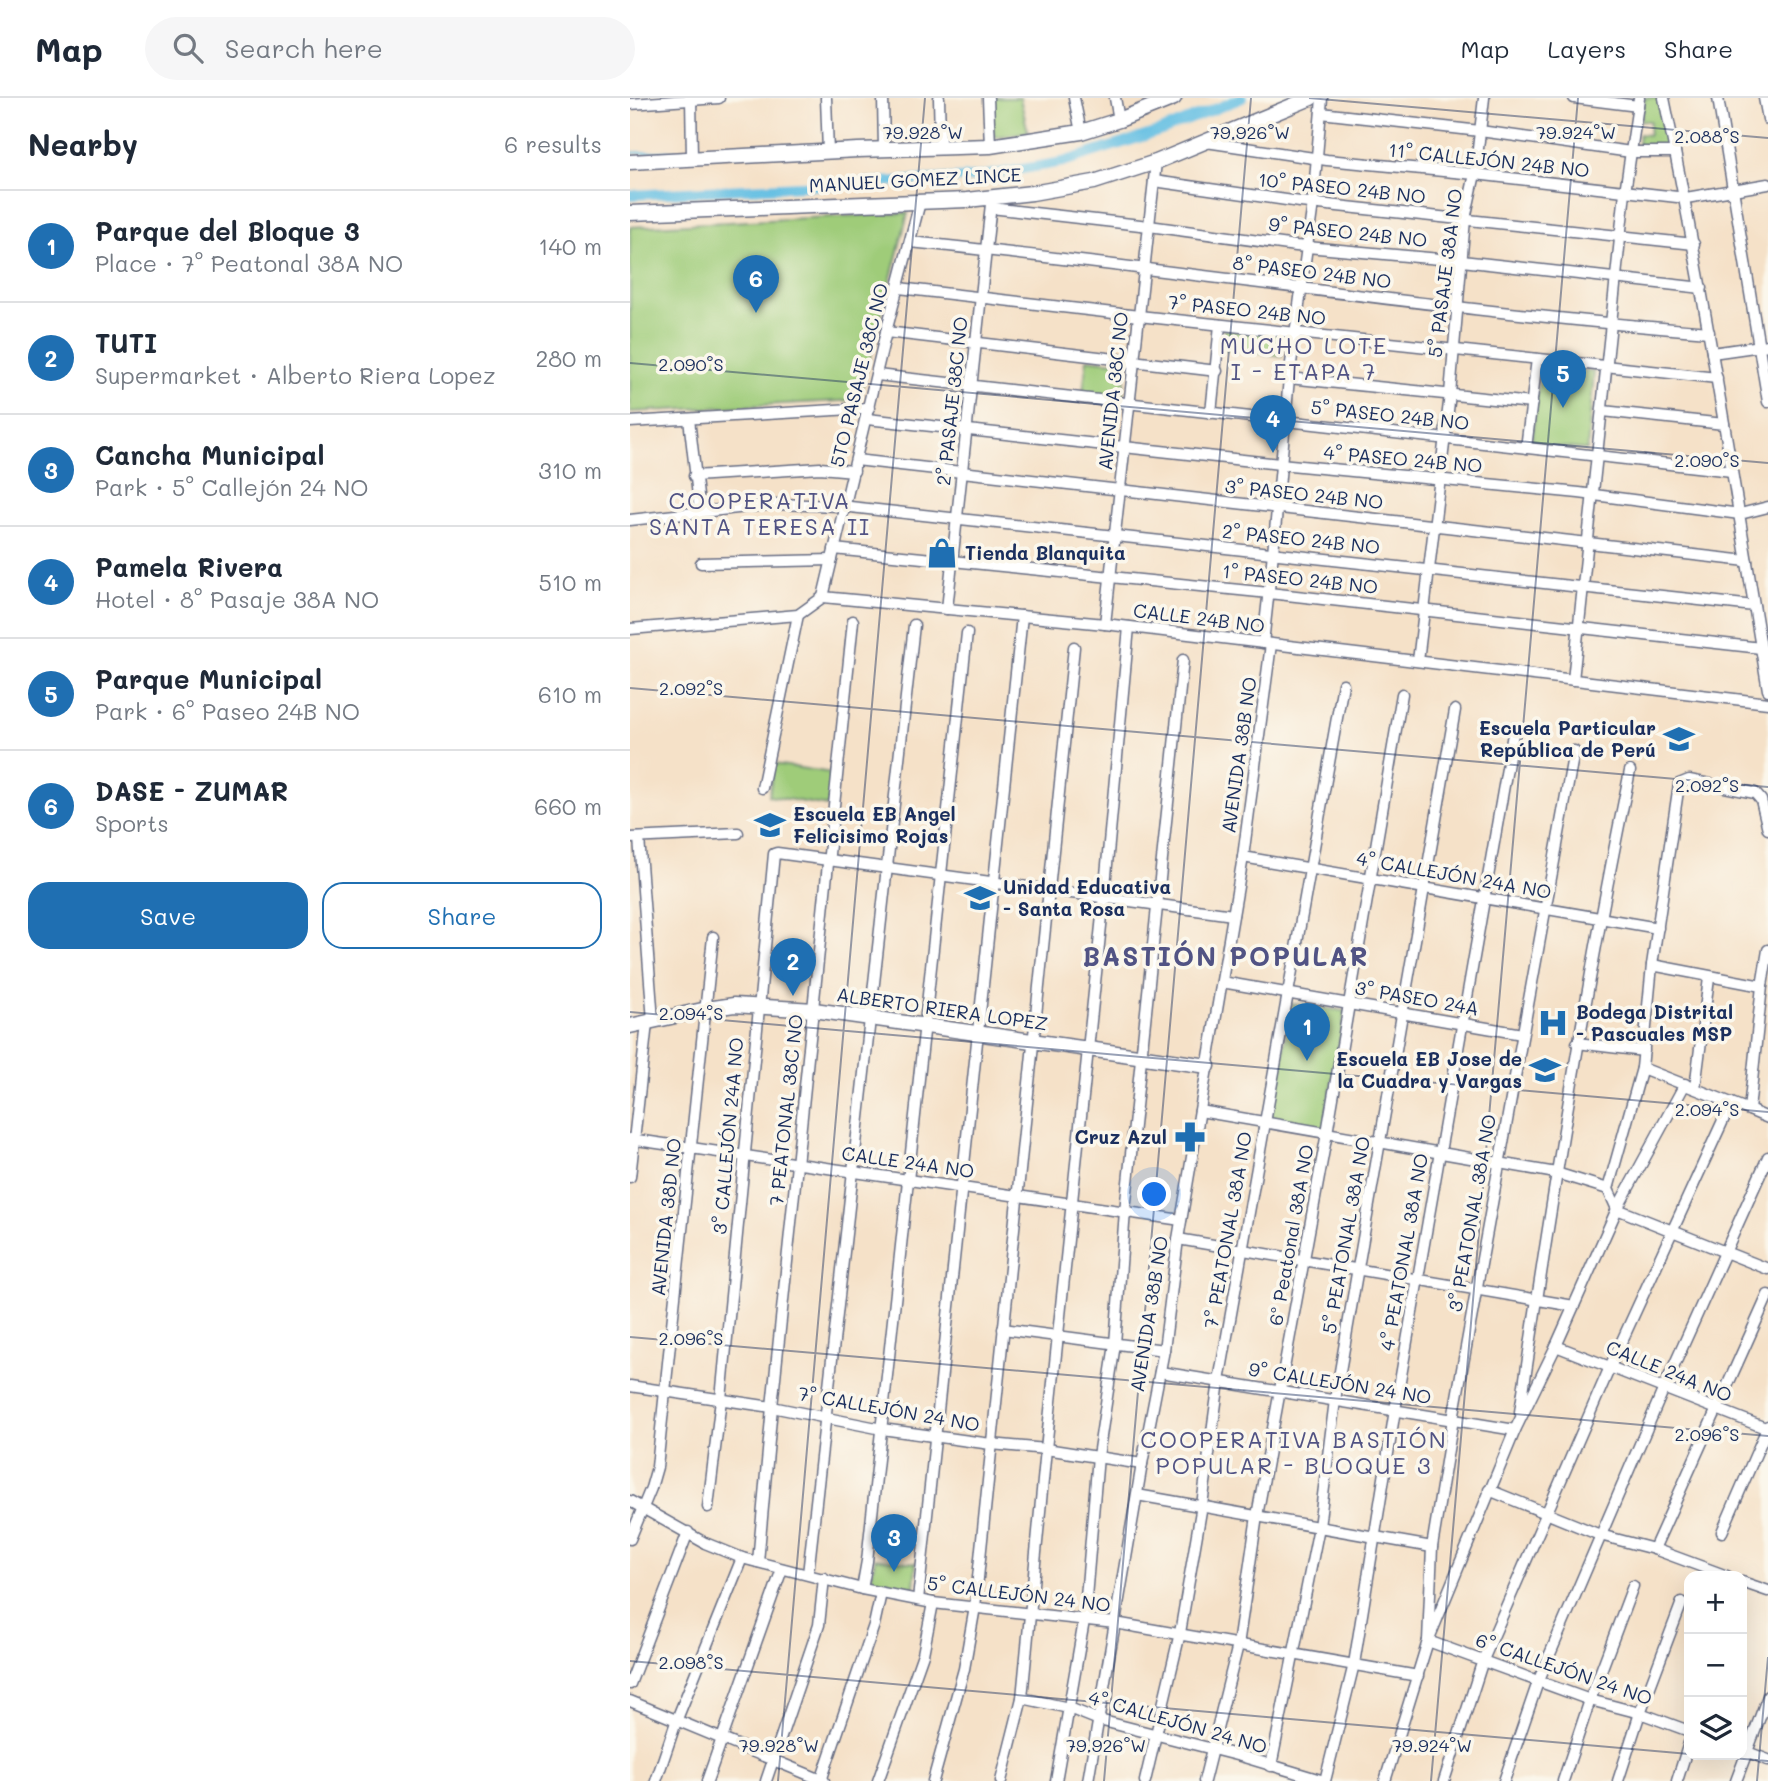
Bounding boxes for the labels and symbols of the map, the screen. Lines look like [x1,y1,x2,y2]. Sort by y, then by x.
text: 79.928°W [883,120,963,144]
text: 79.926°W [1210,120,1290,144]
text: 79.924°W [1536,120,1616,144]
text: 2.088°S [1674,124,1740,148]
street label: 11° CALLEJÓN 24B NO [1387,137,1591,183]
street label: MANUEL GOMEZ LINCE [808,161,1022,198]
street label: 10° PASEO 24B NO [1257,166,1427,209]
street label: 5° PASAJE 38A NO [1422,187,1467,359]
street label: 9° PASEO 24B NO [1268,211,1429,252]
street label: 8° PASEO 24B NO [1231,249,1393,294]
pin: 6 [733,255,779,313]
street label: 5TO PASAJE 38C NO [824,280,893,469]
street label: 7° PASEO 24B NO [1167,289,1327,330]
street label: AVENIDA 38C NO [1092,310,1133,472]
street label: 2° PASAJE 38C NO [930,315,973,487]
district label: MUCHO LOTE I - ETAPA 7 [1220,330,1388,386]
pin: 5 [1540,350,1586,408]
text: 2.090°S [658,352,724,376]
street label: 5° PASEO 24B NO [1310,394,1470,435]
pin: 4 [1250,395,1296,453]
street label: 4° PASEO 24B NO [1323,439,1483,478]
text: 2.090°S [1674,448,1740,472]
street label: 3° PASEO 24B NO [1224,473,1385,514]
district label: COOPERATIVA SANTA TERESA II [649,485,871,541]
street label: 2° PASEO 24B NO [1221,518,1381,559]
shop icon: Tienda Blanquita [925,536,959,570]
place label: Tienda Blanquita [965,540,1126,565]
street label: 1° PASEO 24B NO [1221,558,1379,599]
street label: CALLE 24B NO [1132,597,1266,638]
street label: AVENIDA 38B NO [1215,675,1262,835]
text: 2.092°S [659,676,723,700]
place label: Escuela Particular República de Perú [1479,715,1656,762]
school or university icon: Escuela Particular República de Perú [1662,722,1696,756]
text: 2.092°S [1675,773,1739,797]
place label: Escuela EB Angel Felicisimo Rojas [793,801,956,848]
school or university icon: Escuela EB Angel Felicisimo Rojas [753,808,787,842]
street label: 4° CALLEJÓN 24A NO [1355,845,1554,904]
place label: Unidad Educativa - Santa Rosa [1003,874,1171,921]
school or university icon: Unidad Educativa - Santa Rosa [963,881,997,915]
pin: 2 [770,938,816,996]
district label: BASTIÓN POPULAR [1083,939,1369,973]
street label: 3° PASEO 24A [1353,974,1481,1021]
street label: ALBERTO RIERA LOPEZ [835,981,1049,1036]
place label: Bodega Distrital - Pascuales MSP [1576,999,1733,1046]
text: 2.094°S [659,1001,723,1025]
pin: 1 [1284,1003,1330,1061]
hospital icon: Bodega Distrital - Pascuales MSP [1536,1006,1570,1040]
street label: 7 PEATONAL 38C NO [763,1013,808,1207]
street label: 3° CALLEJÓN 24A NO [706,1036,749,1236]
place label: Escuela EB Jose de la Cuadra y Vargas [1336,1046,1522,1093]
school or university icon: Escuela EB Jose de la Cuadra y Vargas [1528,1053,1562,1087]
text: 2.094°S [1675,1097,1739,1121]
street label: 3° PEATONAL 38A NO [1442,1112,1501,1314]
pharmacy icon: Cruz Azul [1173,1120,1207,1154]
place label: Cruz Azul [1075,1124,1167,1149]
street label: 7° PEATONAL 38A NO [1198,1130,1257,1330]
street label: 5° PEATONAL 38A NO [1316,1134,1375,1336]
street label: AVENIDA 38D NO [645,1137,686,1297]
street label: CALLE 24A NO [840,1140,976,1183]
street label: 6º Peatonal 38A NO [1262,1143,1319,1327]
street label: 4° PEATONAL 38A NO [1374,1151,1433,1353]
your location [1137,1177,1171,1211]
street label: AVENIDA 38B NO [1124,1234,1173,1394]
text: 2.096°S [658,1326,724,1350]
street label: CALLE 24A NO [1603,1334,1736,1407]
street label: 9° CALLEJÓN 24 NO [1247,1356,1433,1409]
street label: 7° CALLEJÓN 24 NO [796,1380,982,1437]
text: 2.096°S [1674,1422,1740,1446]
district label: COOPERATIVA BASTIÓN POPULAR - BLOQUE 3 [1140,1424,1448,1480]
pin: 3 [871,1514,917,1572]
street label: 5° CALLEJÓN 24 NO [926,1570,1112,1617]
street label: 6° CALLEJÓN 24 NO [1473,1627,1656,1710]
text: 2.098°S [658,1650,724,1674]
street label: 4° CALLEJÓN 24 NO [1086,1684,1270,1759]
text: 79.928°W [739,1733,819,1757]
text: 79.926°W [1066,1733,1146,1757]
text: 79.924°W [1392,1733,1472,1757]

